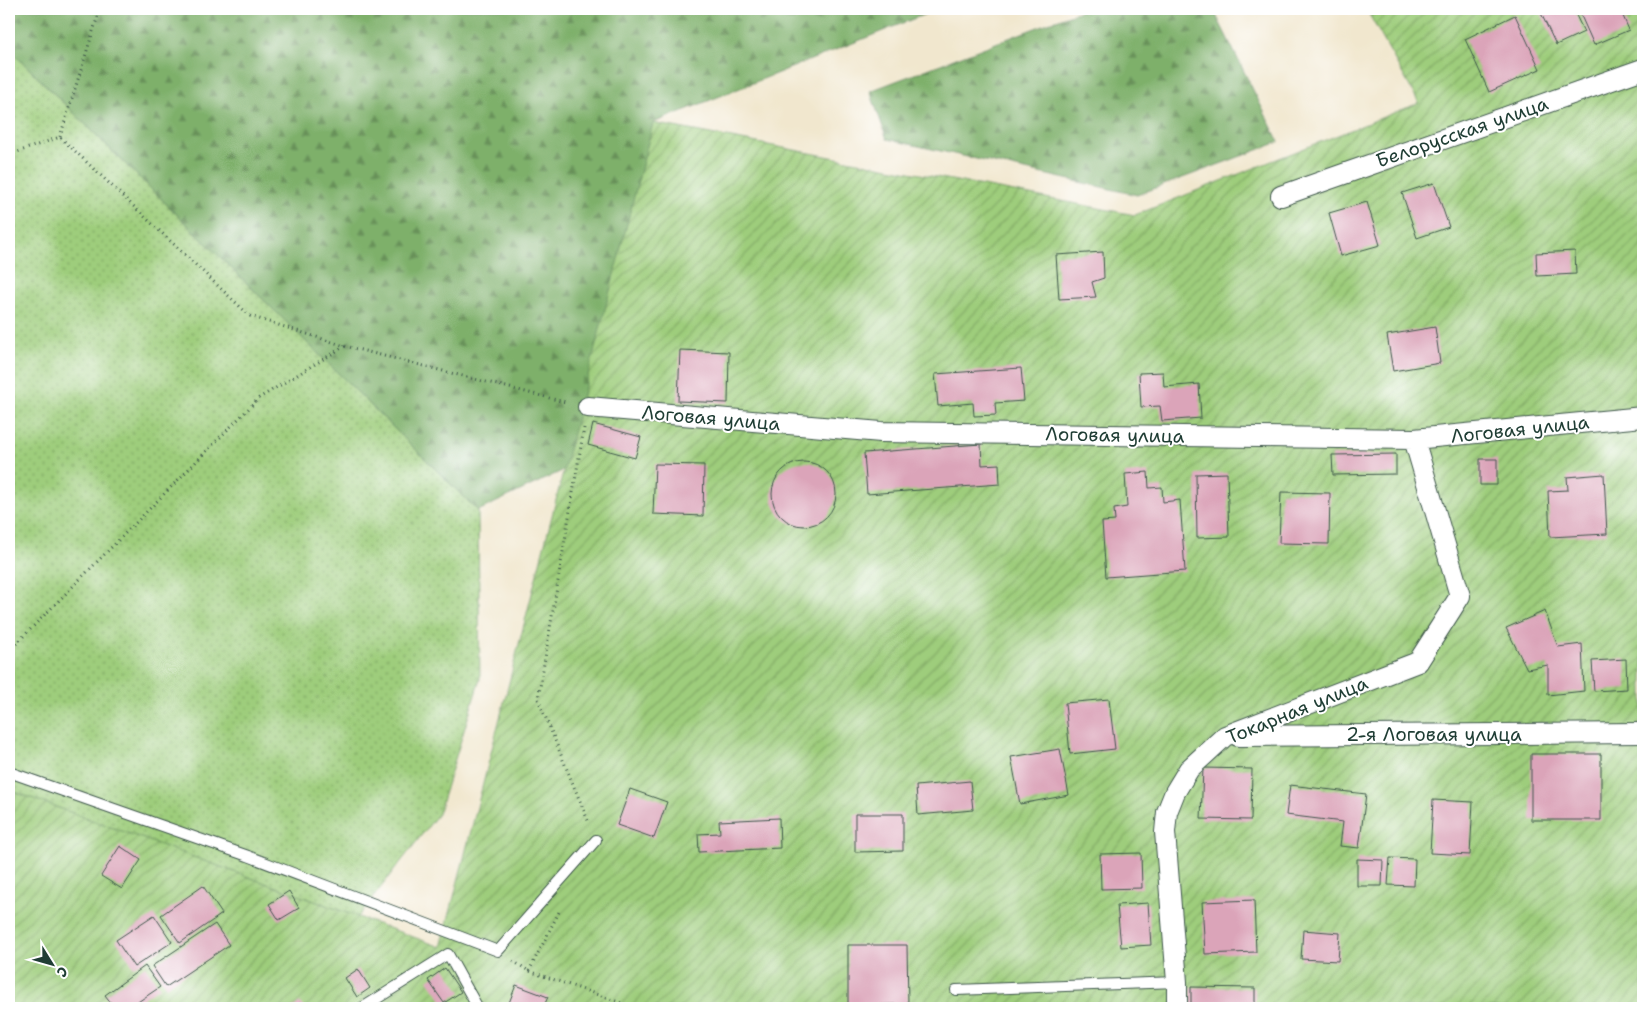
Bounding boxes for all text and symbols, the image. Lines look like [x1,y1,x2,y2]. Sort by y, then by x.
street label: Белорусская улица [1373,91,1552,173]
street label: Логовая улица [641,399,782,437]
street label: Логовая улица [1450,409,1591,449]
street label: Логовая улица [1045,421,1185,449]
street label: Токарная улица [1223,670,1372,750]
street label: 2-я Логовая улица [1346,722,1522,747]
north arrow [28,940,78,990]
text: С [53,963,72,981]

